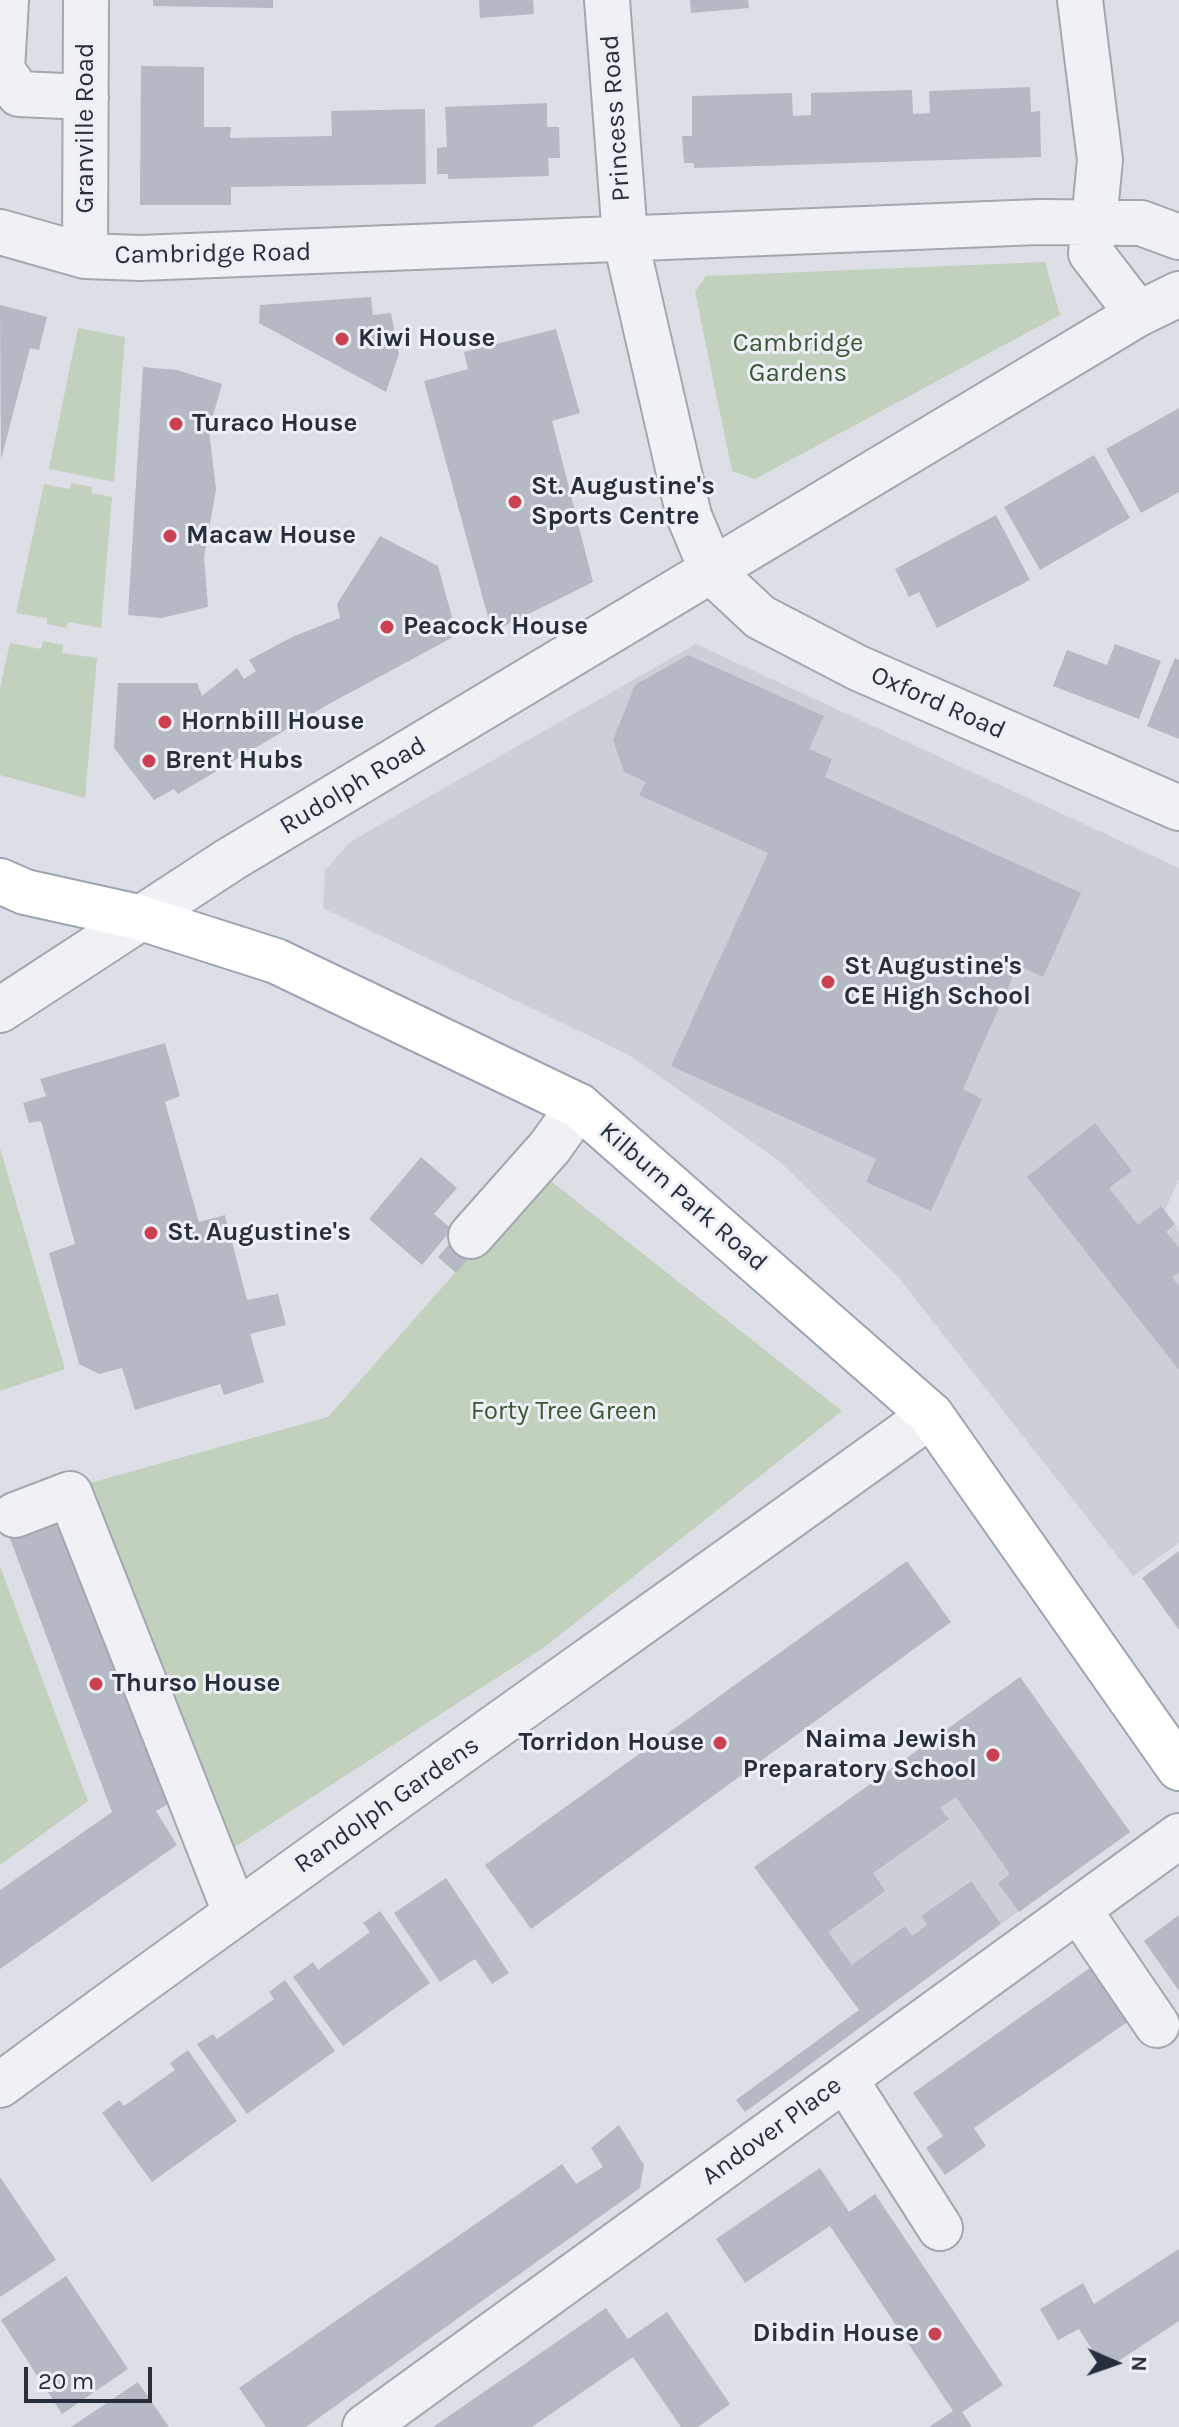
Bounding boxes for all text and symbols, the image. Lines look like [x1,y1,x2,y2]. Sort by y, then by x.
street label: Princess Road [595,33,637,203]
street label: Granville Road [70,43,102,213]
street label: Cambridge Road [114,237,312,271]
place label: Kiwi House [358,323,495,355]
park label: Cambridge Gardens [733,328,863,390]
marker: Kiwi House [333,330,351,348]
place label: Turaco House [192,408,357,440]
marker: Turaco House [167,415,185,433]
place label: St. Augustine's Sports Centre [531,471,715,532]
marker: St. Augustine's Sports Centre [506,493,524,511]
place label: Macaw House [186,520,356,552]
marker: Macaw House [161,527,179,545]
place label: Peacock House [403,611,588,643]
marker: Peacock House [378,618,396,636]
street label: Oxford Road [866,659,1010,747]
place label: Hornbill House [181,706,364,738]
marker: Hornbill House [156,713,174,731]
street label: Rudolph Road [274,730,432,842]
place label: Brent Hubs [165,745,303,777]
marker: Brent Hubs [140,752,158,770]
place label: St Augustine's CE High School [844,951,1031,1012]
marker: St Augustine's CE High School [819,973,837,991]
street label: Kilburn Park Road [593,1116,773,1278]
place label: St. Augustine's [167,1217,351,1249]
marker: St. Augustine's [142,1224,160,1242]
park label: Forty Tree Green [471,1396,657,1428]
place label: Thurso House [112,1668,280,1700]
marker: Thurso House [87,1675,105,1693]
place label: Naima Jewish Preparatory School [743,1724,977,1786]
place label: Torridon House [519,1727,704,1759]
street label: Randolph Gardens [289,1730,485,1880]
marker: Torridon House [711,1734,729,1752]
marker: Naima Jewish Preparatory School [984,1746,1002,1764]
street label: Andover Place [696,2070,848,2192]
place label: Dibdin House [753,2318,919,2350]
north arrow [1075,2323,1155,2403]
marker: Dibdin House [926,2325,944,2343]
scale bar [28,2351,156,2401]
text: N [1126,2355,1152,2372]
text: 20 m [38,2367,94,2395]

